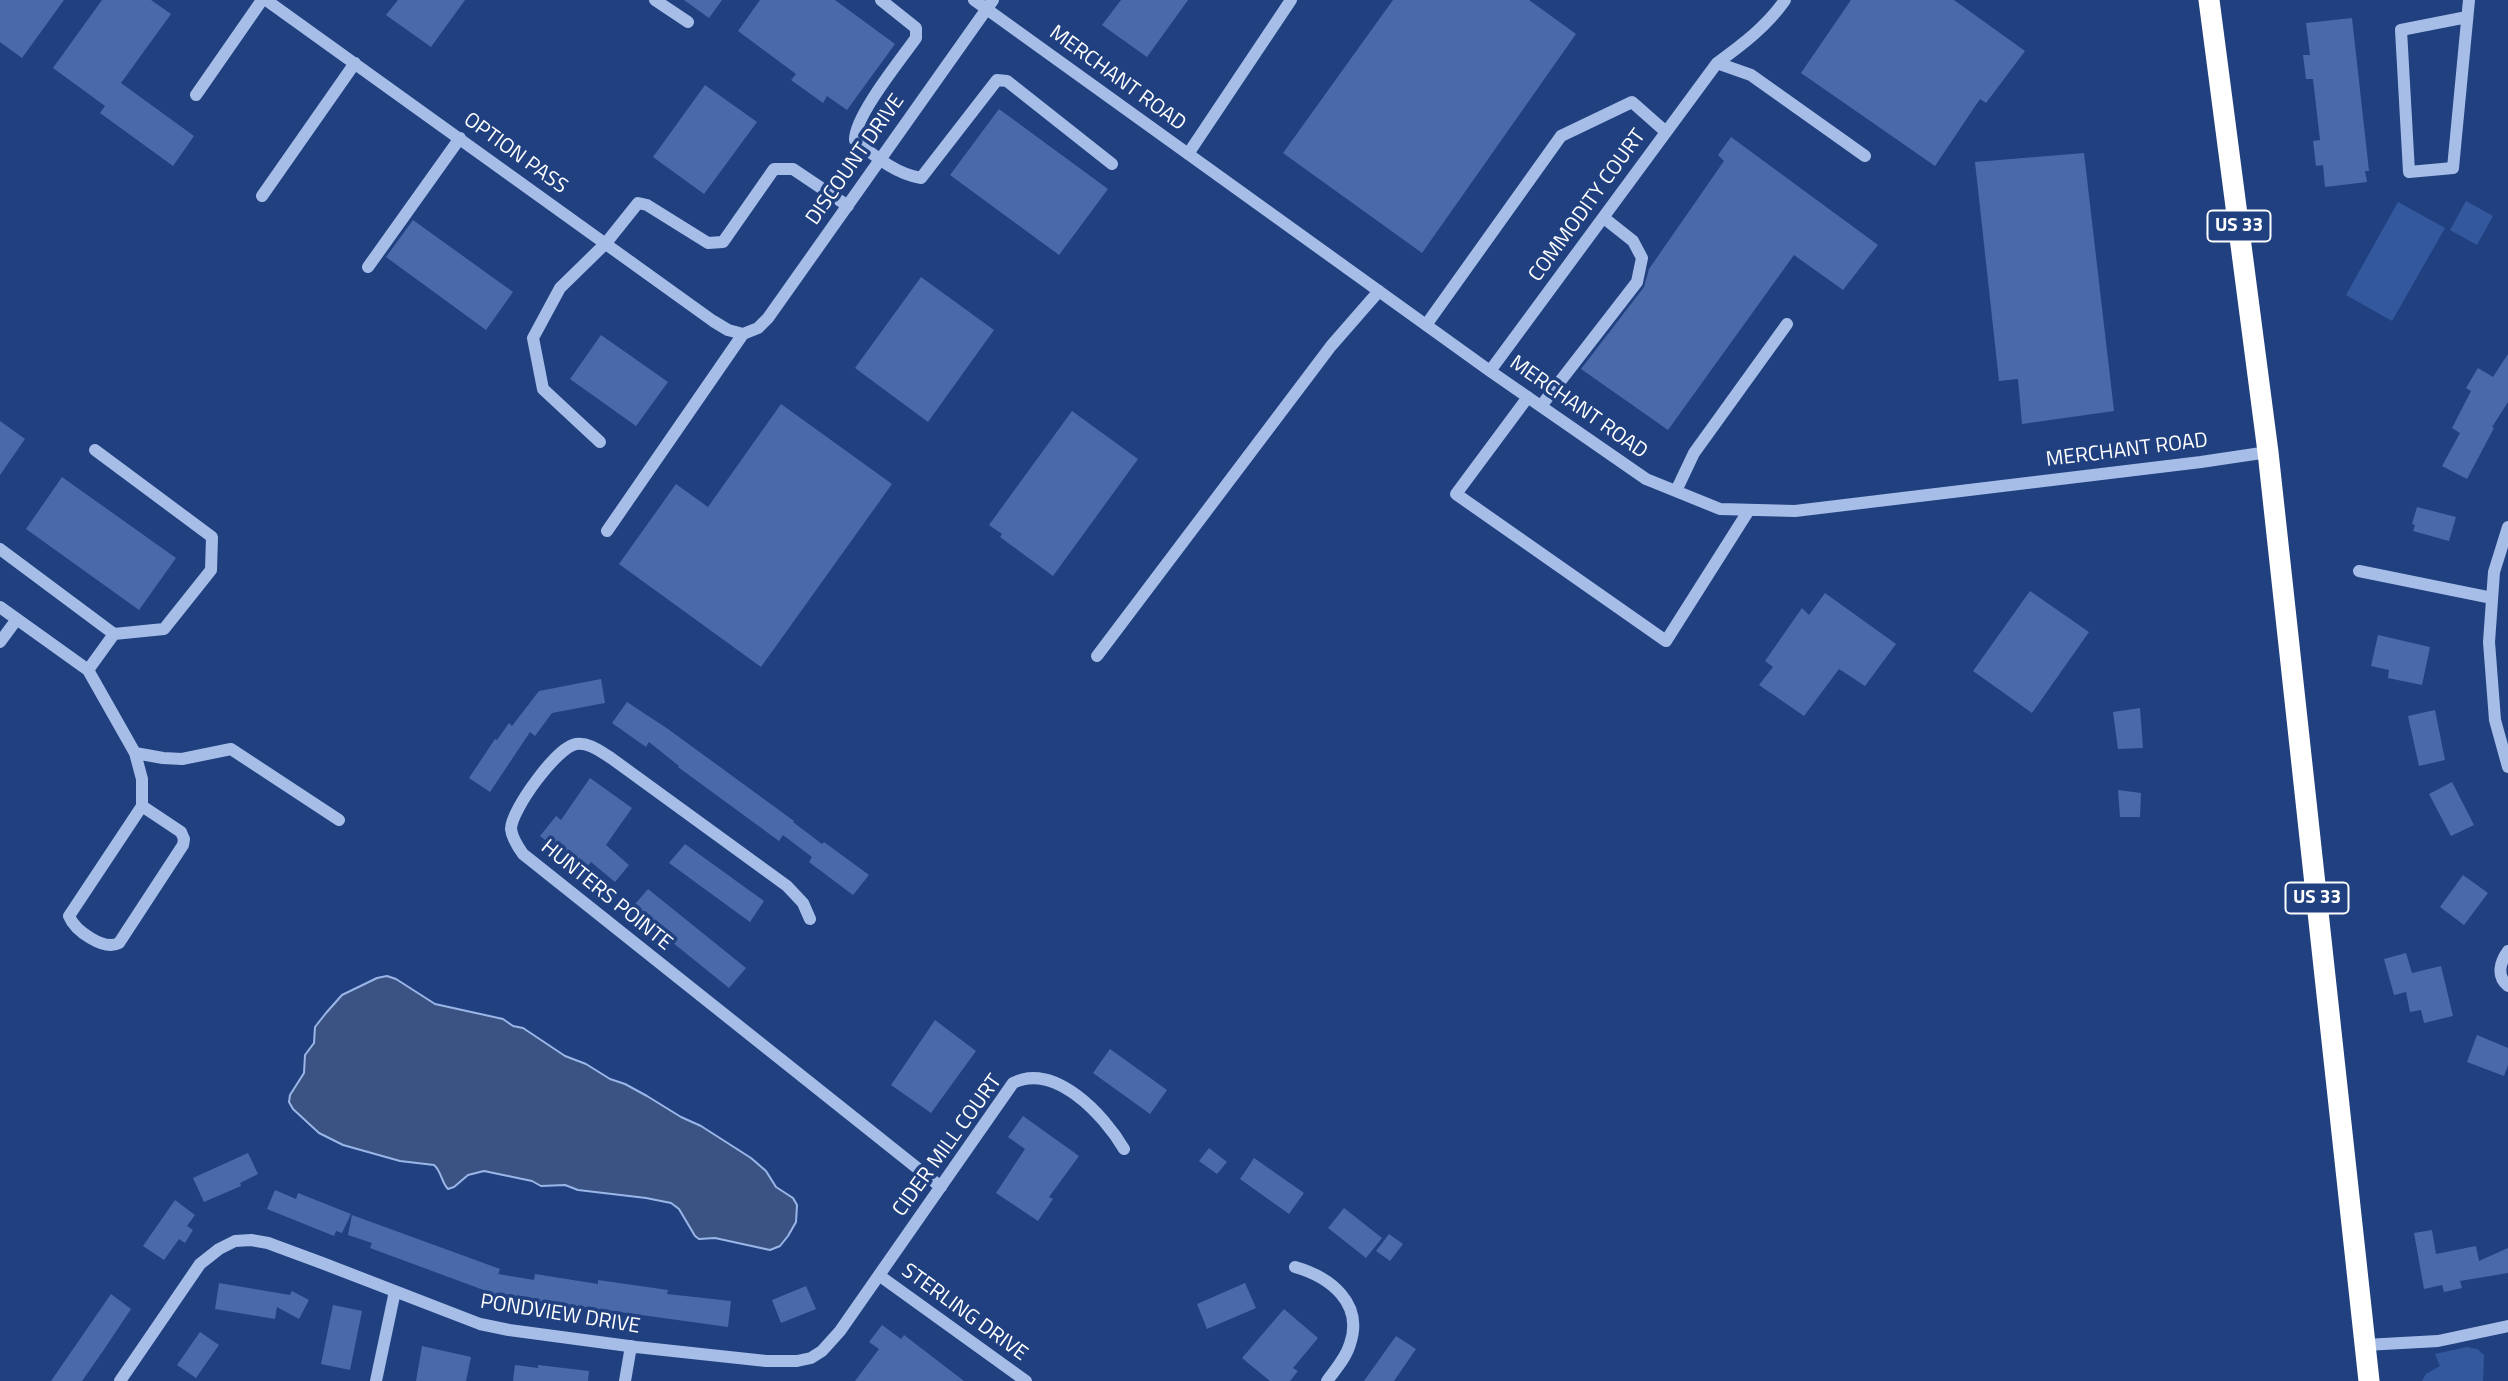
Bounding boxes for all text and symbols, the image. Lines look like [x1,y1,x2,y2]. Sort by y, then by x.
street label: MERCHANT ROAD [1044,21,1190,137]
street label: DISCOUNT DRIVE [802,90,910,230]
street label: OPTION PASS [458,108,572,200]
street label: COMMODITY COURT [1524,125,1652,287]
road number: US 33 [2208,210,2270,242]
street label: MERCHANT ROAD [1504,351,1652,465]
street label: MERCHANT ROAD [2045,429,2209,473]
street label: HUNTERS POINTE [535,835,677,957]
road number: US 33 [2286,882,2348,914]
street label: CIDER MILL COURT [888,1070,1008,1222]
street label: STERLING DRIVE [896,1259,1032,1367]
street label: PONDVIEW DRIVE [478,1290,642,1340]

